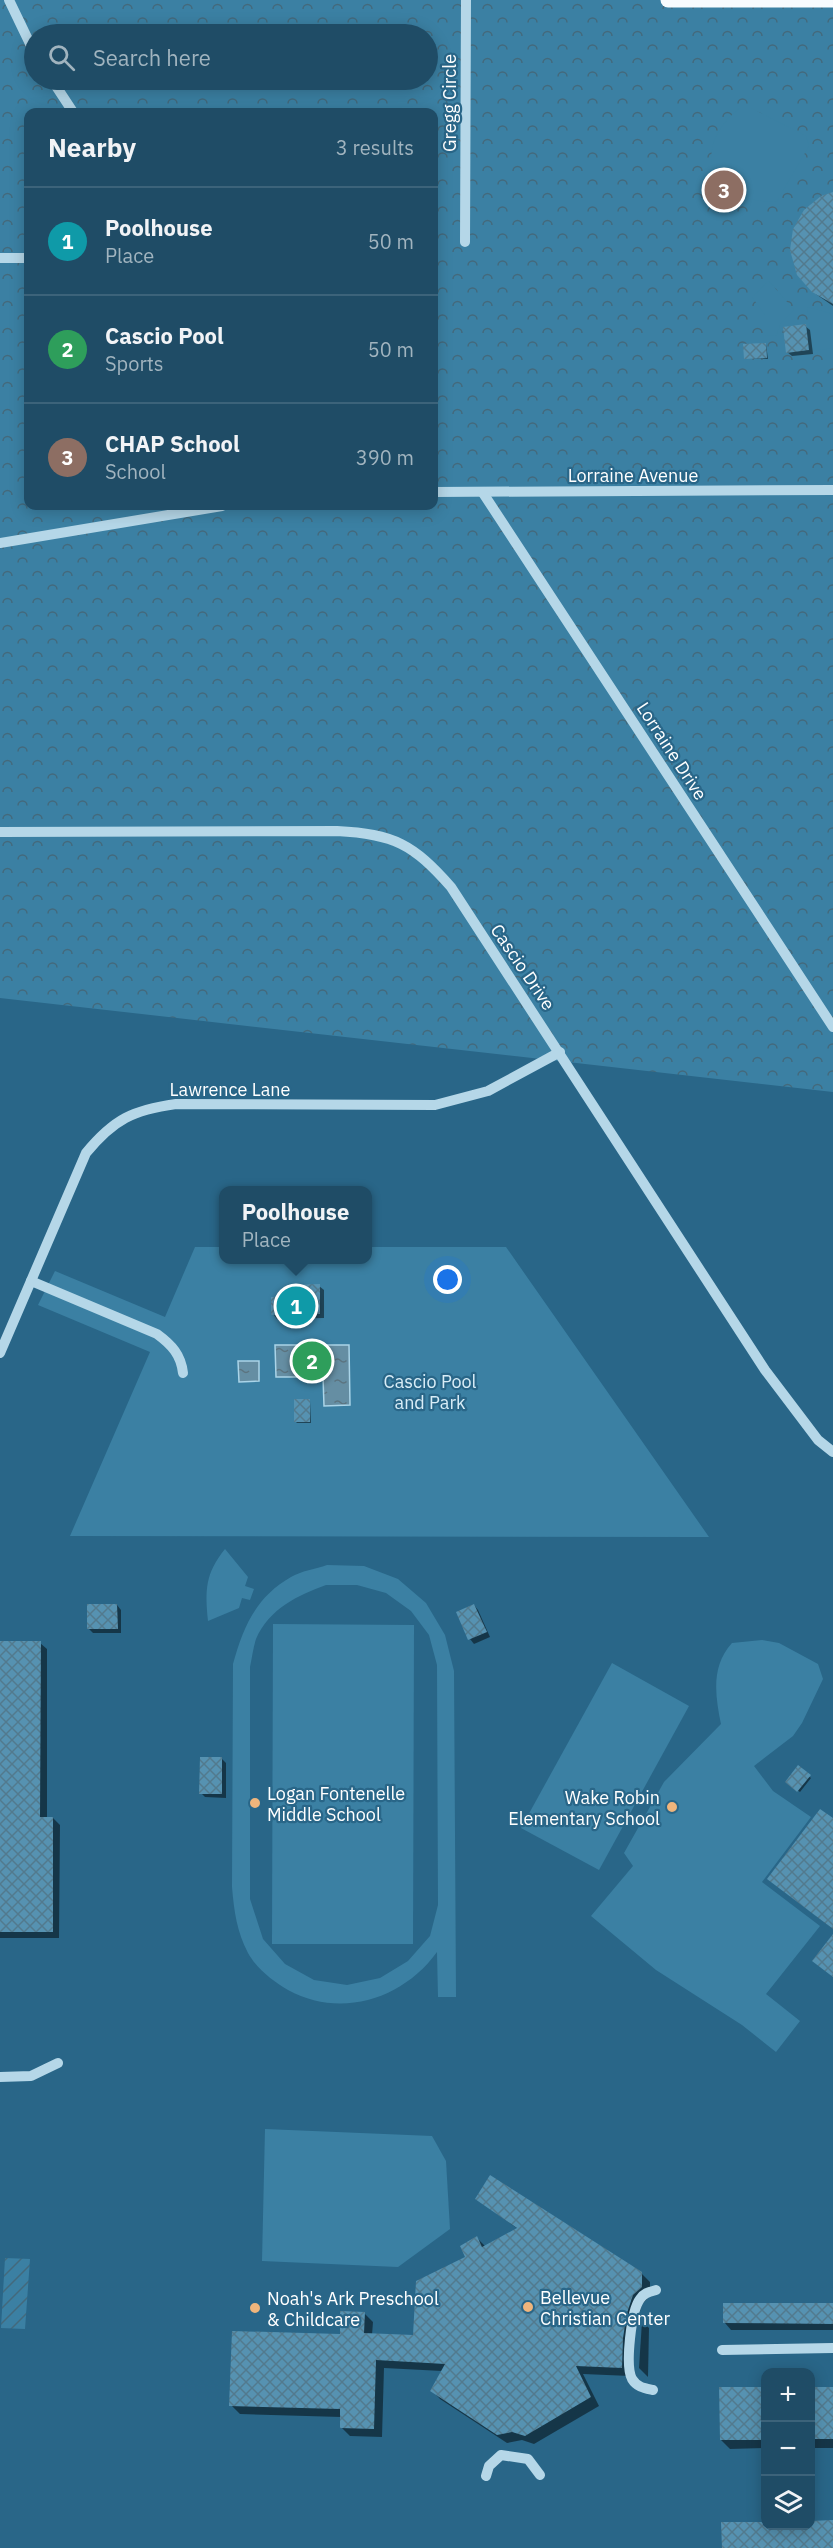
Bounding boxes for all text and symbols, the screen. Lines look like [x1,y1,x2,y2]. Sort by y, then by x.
search box [24,24,438,90]
icon: search [45,41,78,74]
text: Search here [93,43,211,72]
street label: Gregg Circle [438,54,461,152]
text: Nearby [48,130,136,164]
text: 3 results [336,134,414,161]
pin: 3 [704,168,744,213]
text: Poolhouse [105,213,213,242]
text: 1 [62,228,74,255]
text: 50 m [368,228,414,255]
text: Place [105,242,154,269]
text: Cascio Pool [105,321,224,350]
text: 2 [62,336,74,363]
text: 50 m [368,336,414,363]
text: Sports [105,350,164,377]
text: CHAP School [105,429,240,458]
text: 3 [62,444,74,471]
text: 390 m [356,444,414,471]
text: School [105,458,166,485]
street label: Lorraine Avenue [568,464,698,487]
street label: Lorraine Drive [632,698,712,804]
street label: Cascio Drive [486,919,560,1015]
street label: Lawrence Lane [170,1078,291,1101]
popup [219,1186,372,1264]
text: Poolhouse [242,1197,349,1226]
text: Place [242,1226,291,1253]
your location [433,1265,462,1294]
pin: 1 [276,1284,316,1328]
pin: 2 [292,1338,332,1384]
park label: Cascio Pool and Park [383,1370,477,1414]
place label: Logan Fontenelle Middle School [267,1782,405,1826]
place label: Wake Robin Elementary School [508,1786,660,1830]
marker: Logan Fontenelle Middle School [248,1796,262,1810]
marker: Wake Robin Elementary School [665,1800,679,1814]
place label: Bellevue Christian Center [540,2286,670,2330]
place label: Noah's Ark Preschool & Childcare [267,2287,439,2331]
marker: Bellevue Christian Center [521,2300,535,2314]
marker: Noah's Ark Preschool & Childcare [248,2301,262,2315]
map controls [761,2368,815,2530]
button: + [761,2368,815,2422]
button: − [761,2422,815,2476]
button: layers [761,2476,815,2530]

